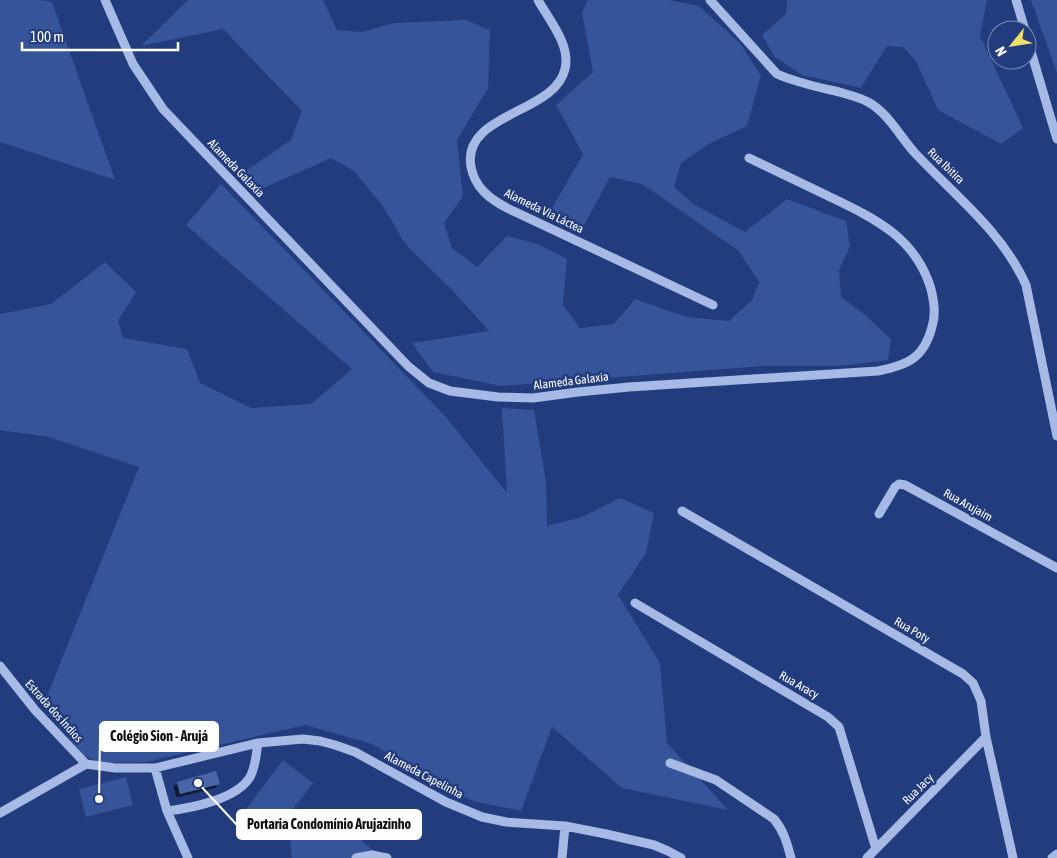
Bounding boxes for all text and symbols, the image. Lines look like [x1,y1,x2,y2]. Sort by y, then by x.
scale bar [22,20,179,52]
north arrow [987,20,1037,70]
text: 100 m [30,28,64,45]
text: N [992,44,1010,59]
street label: Alameda Galaxia [205,136,267,200]
street label: Rua Ibitira [925,145,967,187]
street label: Alameda Via Láctea [502,186,586,236]
street label: Alameda Galaxia [533,369,609,393]
street label: Rua Arujaim [941,486,995,524]
street label: Rua Poty [892,614,932,646]
street label: Rua Aracy [777,668,821,702]
street label: Estrada dos Índios [22,677,86,745]
callout: Colégio Sion - Arujá [100,722,218,751]
text: Colégio Sion - Arujá [110,728,208,744]
street label: Alameda Capelinha [382,748,466,802]
street label: Rua Jacy [900,771,936,807]
callout: Portaria Condomínio Arujazinho [237,810,421,839]
text: Portaria Condomínio Arujazinho [247,816,412,832]

